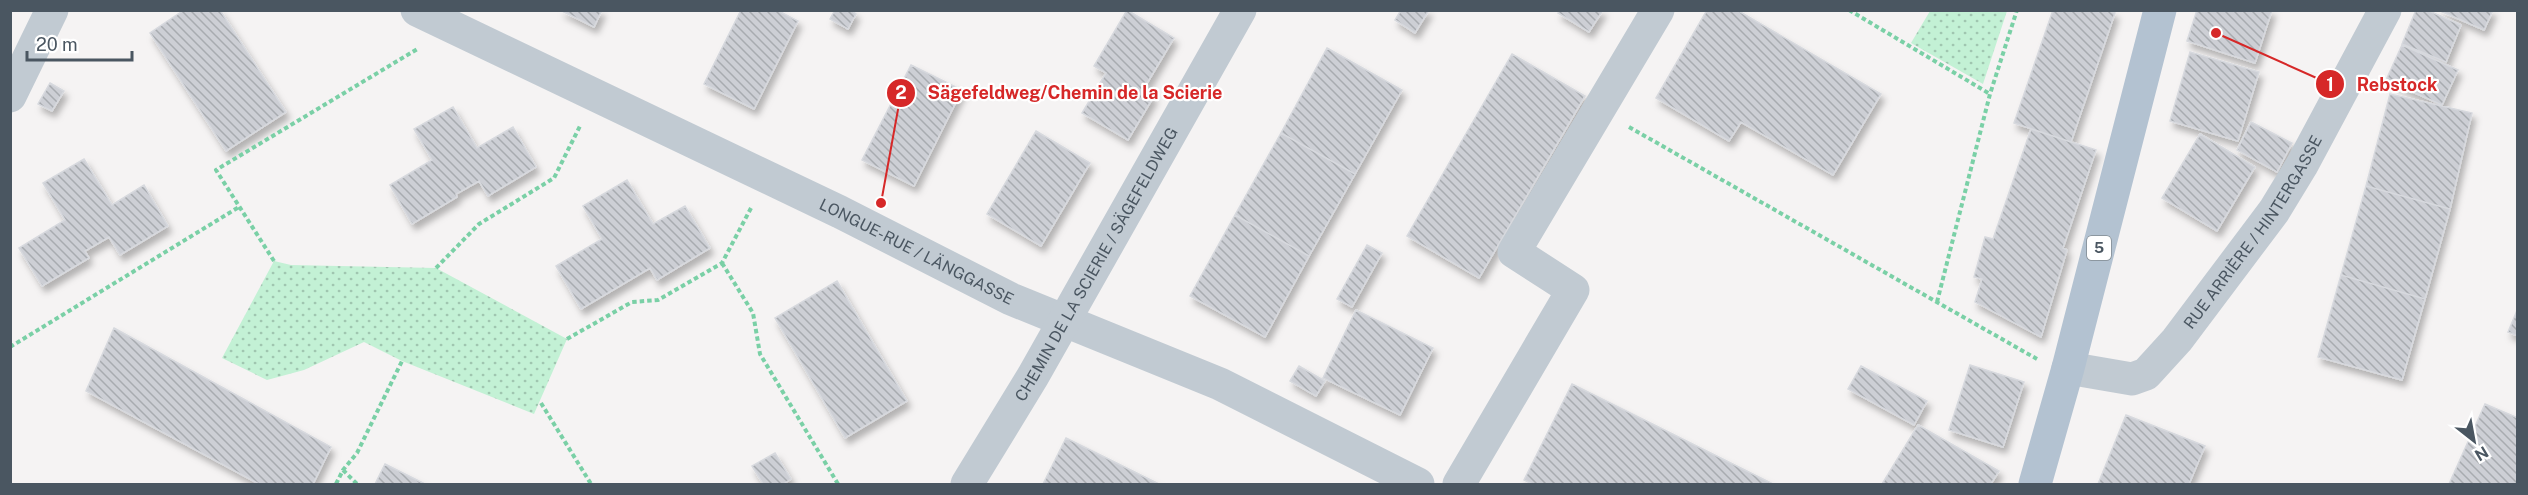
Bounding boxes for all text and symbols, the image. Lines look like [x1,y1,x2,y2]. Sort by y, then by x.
scale bar [27,24,132,62]
text: 20 m [36,34,78,55]
callout: Rebstock [2315,66,2450,102]
text: 1 [2326,74,2334,95]
text: Rebstock [2357,74,2438,95]
callout: Sägefeldweg/Chemin de la Scierie [886,75,1235,111]
text: 2 [895,82,907,103]
text: Sägefeldweg/Chemin de la Scierie [928,82,1222,103]
street label: CHEMIN DE LA SCIERIE / SÄGEFELDWEG [1011,124,1182,405]
street label: RUE ARRIÈRE / HINTERGASSE [2180,132,2326,333]
street label: LONGUE-RUE / LÄNGGASSE [816,195,1017,309]
road number: 5 [2087,236,2111,260]
north arrow [2444,411,2504,471]
text: N [2471,442,2492,465]

